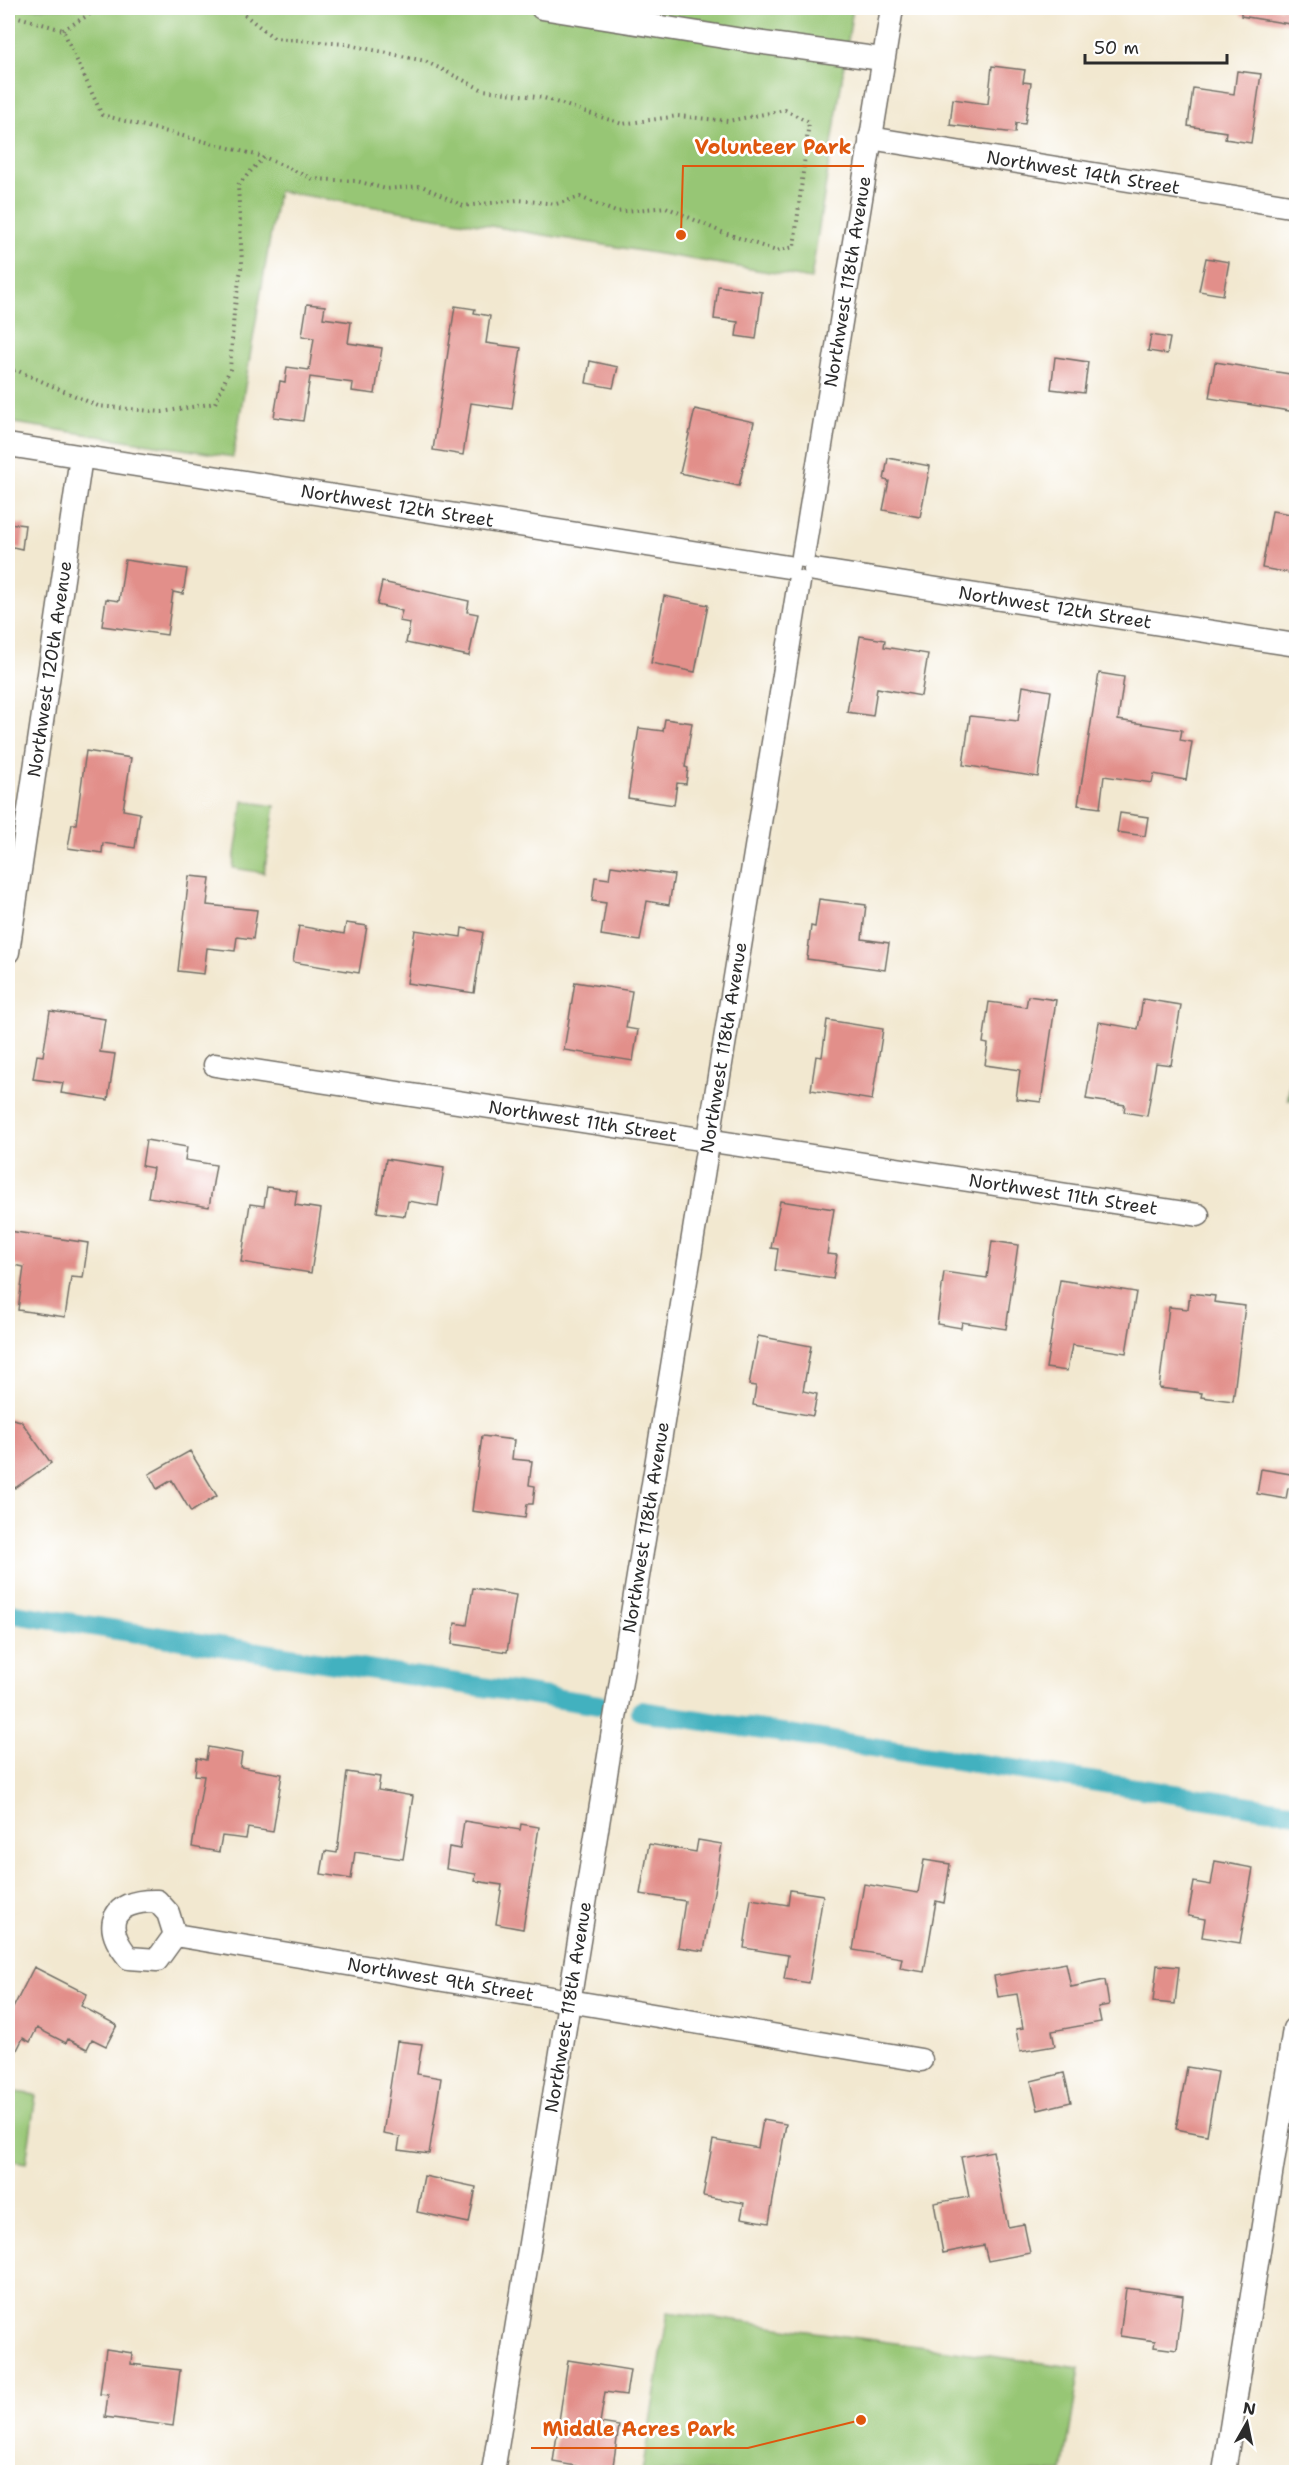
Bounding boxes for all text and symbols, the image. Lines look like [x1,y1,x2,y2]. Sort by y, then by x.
scale bar [1085,27,1228,65]
text: 50 m [1094,36,1139,60]
callout: Volunteer Park [683,128,864,166]
text: Volunteer Park [695,134,851,160]
street label: Northwest 14th Street [985,145,1182,200]
street label: Northwest 118th Avenue [819,174,877,389]
street label: Northwest 12th Street [299,479,496,533]
street label: Northwest 120th Avenue [22,559,78,779]
street label: Northwest 12th Street [957,581,1154,634]
street label: Northwest 118th Avenue [695,940,753,1155]
street label: Northwest 11th Street [487,1095,679,1147]
street label: Northwest 11th Street [967,1168,1159,1221]
street label: Northwest 118th Avenue [617,1420,675,1635]
street label: Northwest 118th Avenue [539,1900,597,2114]
street label: Northwest 9th Street [345,1952,536,2007]
north arrow [1217,2393,1277,2453]
text: N [1241,2397,1257,2420]
callout: Middle Acres Park [531,2410,748,2448]
text: Middle Acres Park [542,2416,736,2442]

